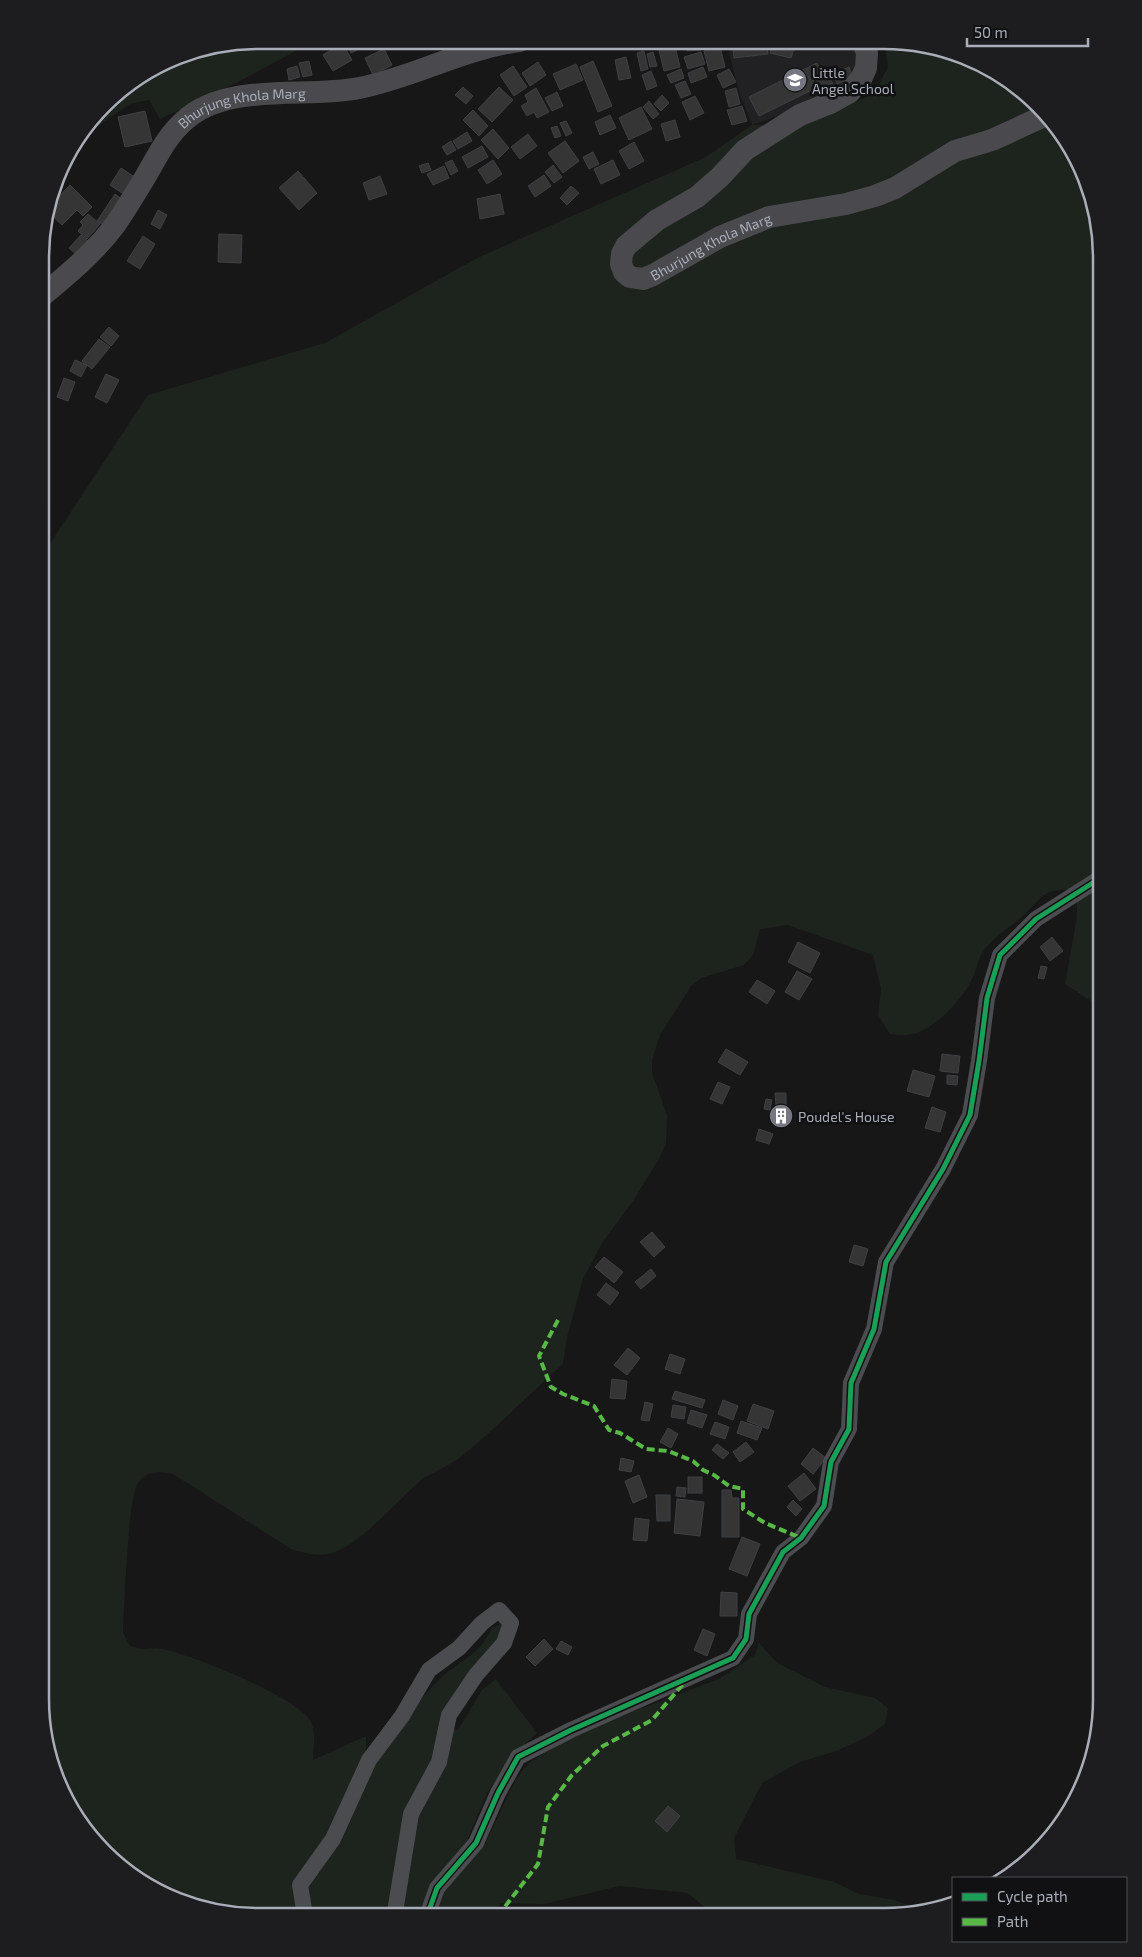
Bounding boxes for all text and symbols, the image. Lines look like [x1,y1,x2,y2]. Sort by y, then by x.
scale bar [967,15,1088,47]
text: 50 m [974,23,1008,41]
place label: Little Angel School [812,64,895,97]
school or university icon: Little Angel School [782,67,808,93]
street label: Bhurjung Khola Marg [174,84,306,131]
street label: Bhurjung Khola Marg [647,208,774,283]
building icon: Poudel's House [768,1103,794,1129]
place label: Poudel's House [798,1108,895,1125]
legend [952,1877,1127,1942]
text: Cycle path [997,1887,1068,1905]
text: Path [997,1912,1028,1930]

